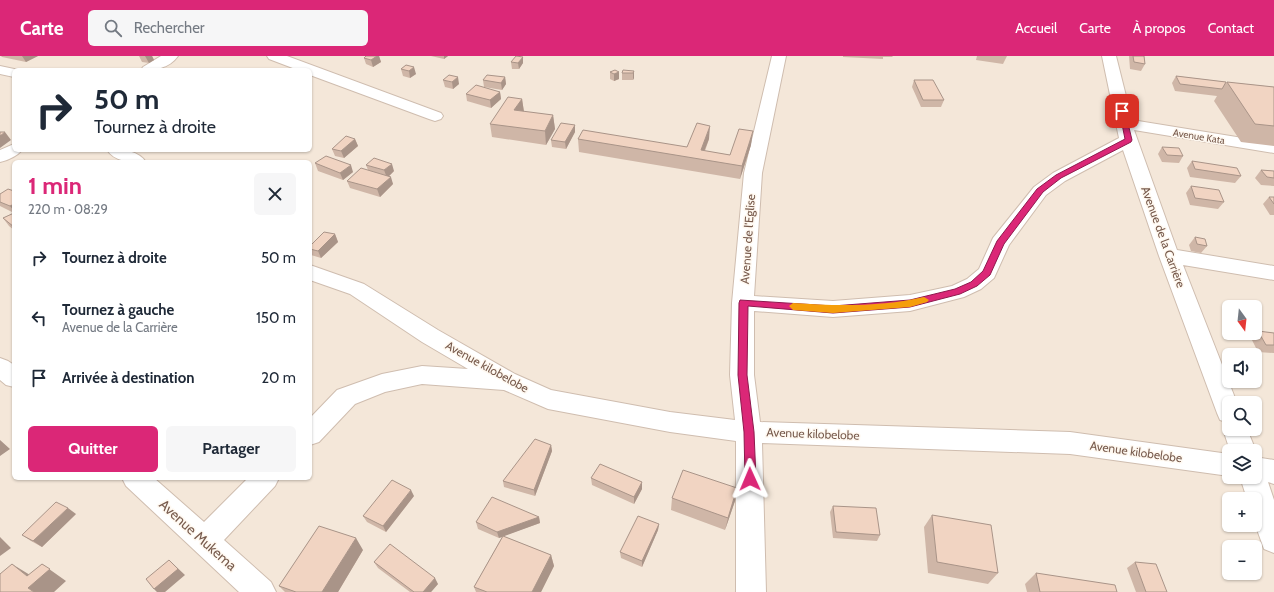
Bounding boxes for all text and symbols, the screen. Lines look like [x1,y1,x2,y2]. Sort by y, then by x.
search box [88,10,368,46]
text: Carte [20,17,64,40]
icon: search [102,17,124,39]
text: Rechercher [134,19,205,37]
text: Accueil [1015,19,1057,37]
text: Carte [1079,19,1111,37]
text: À propos [1133,19,1186,37]
text: Contact [1208,19,1254,37]
text: 50 m [94,82,159,116]
icon: right [28,84,80,136]
pin [1105,94,1139,128]
icon: arrive [1111,100,1133,122]
text: Tournez à droite [94,116,216,138]
street label: Avenue Kata [1172,126,1226,147]
text: 1 min [28,171,82,200]
button: close [254,173,296,215]
street label: Avenue de la Carrière [1138,184,1189,290]
street label: Avenue de l'Eglise [737,194,758,284]
text: 220 m · 08:29 [28,201,108,217]
icon: right [28,247,50,269]
text: Tournez à droite [62,249,167,267]
text: 50 m [261,249,296,267]
north arrow [1222,300,1262,340]
map controls [1222,300,1262,580]
text: Tournez à gauche [62,301,174,319]
icon: left [28,307,50,329]
text: 150 m [256,309,296,327]
text: Avenue de la Carrière [62,319,178,335]
street label: Avenue kilobelobe [443,337,532,396]
button: sound [1222,348,1262,388]
icon: arrive [28,367,50,389]
text: Arrivée à destination [62,369,194,387]
text: 20 m [261,369,296,387]
button: search [1222,396,1262,436]
street label: Avenue kilobelobe [766,424,860,443]
button: Quitter [28,426,158,472]
button: Partager [166,426,296,472]
street label: Avenue kilobelobe [1089,438,1183,465]
button: layers [1222,444,1262,484]
position arrow [729,458,771,500]
button: + [1222,492,1262,532]
street label: Avenue Mukema [155,495,241,575]
button: − [1222,540,1262,580]

